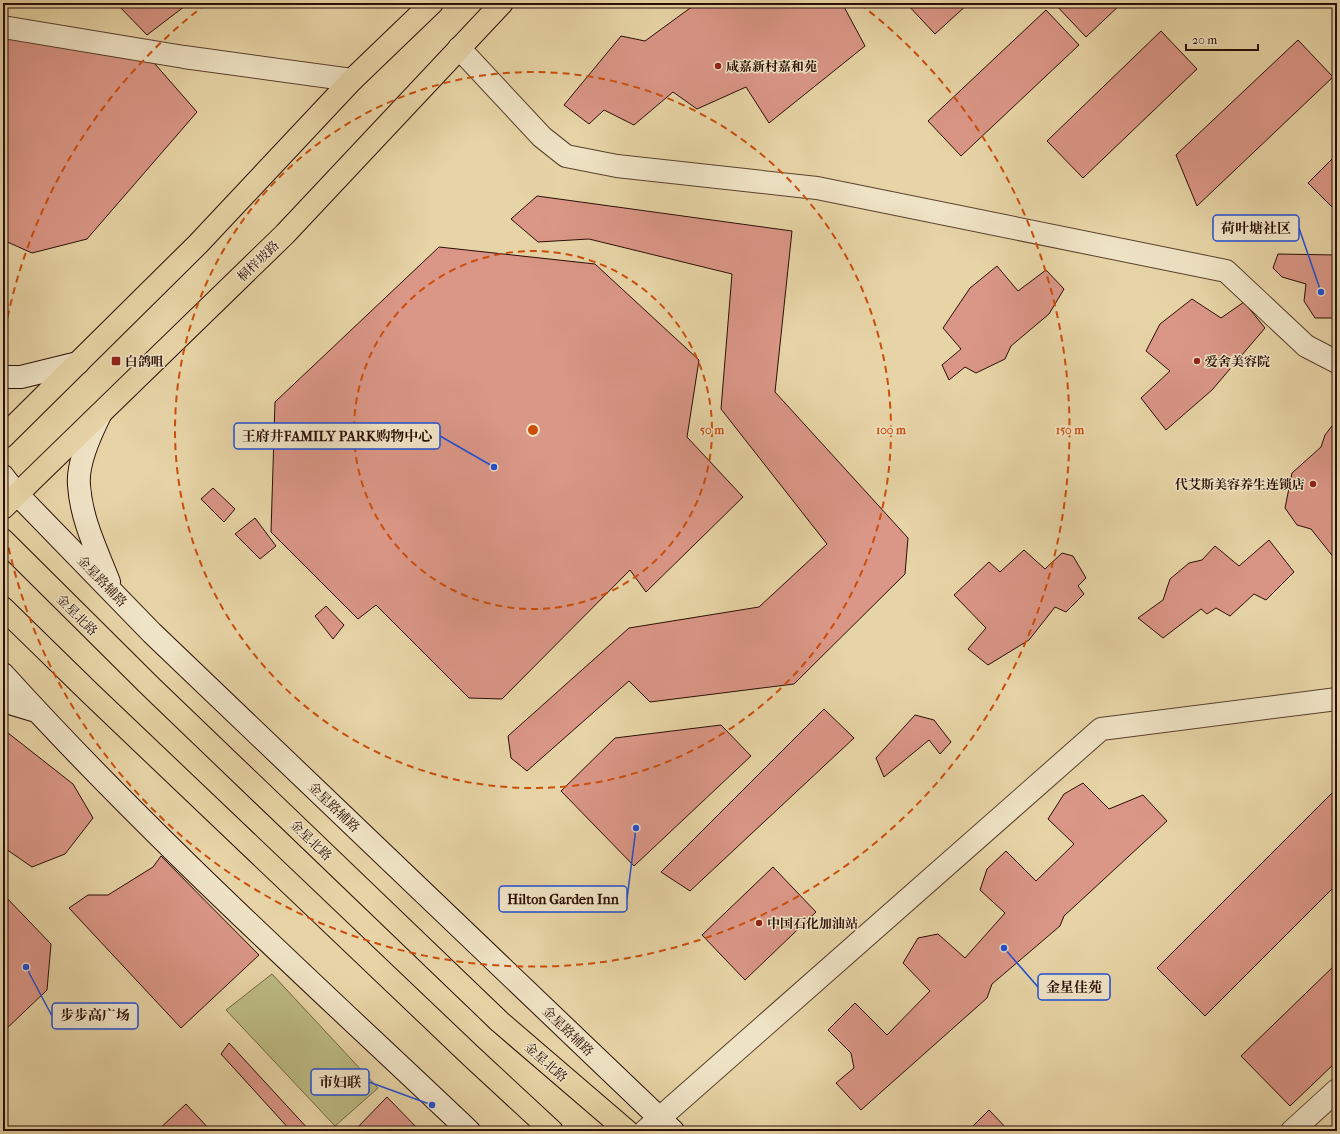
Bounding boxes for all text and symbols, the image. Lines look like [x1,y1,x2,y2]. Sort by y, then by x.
scale bar [1186,26,1258,52]
text: 20 m [1192,33,1217,47]
place label: 咸嘉新村嘉和苑 [726,59,817,74]
marker: 咸嘉新村嘉和苑 [713,61,723,71]
callout: 荷叶塘社区 [1213,215,1299,241]
text: 荷叶塘社区 [1221,220,1291,237]
street label: 桐梓坡路 [234,238,282,284]
place label: 白鸽咀 [125,354,164,369]
place label: 爱舍美容院 [1205,354,1270,369]
marker: 白鸽咀 [110,355,122,367]
marker: 爱舍美容院 [1192,356,1202,366]
callout: 王府井FAMILY PARK购物中心 [234,423,440,449]
centre of rings [526,423,540,437]
text: 50 m [700,423,725,437]
text: 100 m [876,423,907,437]
text: 150 m [1056,423,1085,437]
text: 王府井FAMILY PARK购物中心 [242,428,432,445]
place label: 代艾斯美容养生连锁店 [1175,477,1305,492]
marker: 代艾斯美容养生连锁店 [1308,479,1318,489]
street label: 金星路辅路 [74,552,130,610]
street label: 金星北路 [53,591,101,639]
street label: 金星路辅路 [305,779,363,835]
street label: 金星北路 [287,817,335,863]
callout: Hilton Garden Inn [499,886,627,912]
text: Hilton Garden Inn [507,891,620,908]
place label: 中国石化加油站 [767,916,858,931]
marker: 中国石化加油站 [754,918,764,928]
callout: 金星佳苑 [1038,974,1110,1000]
text: 金星佳苑 [1046,979,1102,996]
callout: 步步高广场 [52,1003,138,1029]
street label: 金星路辅路 [539,1003,597,1059]
text: 步步高广场 [60,1007,130,1024]
street label: 金星北路 [521,1039,571,1085]
callout: 市妇联 [311,1069,369,1095]
text: 市妇联 [319,1074,362,1091]

